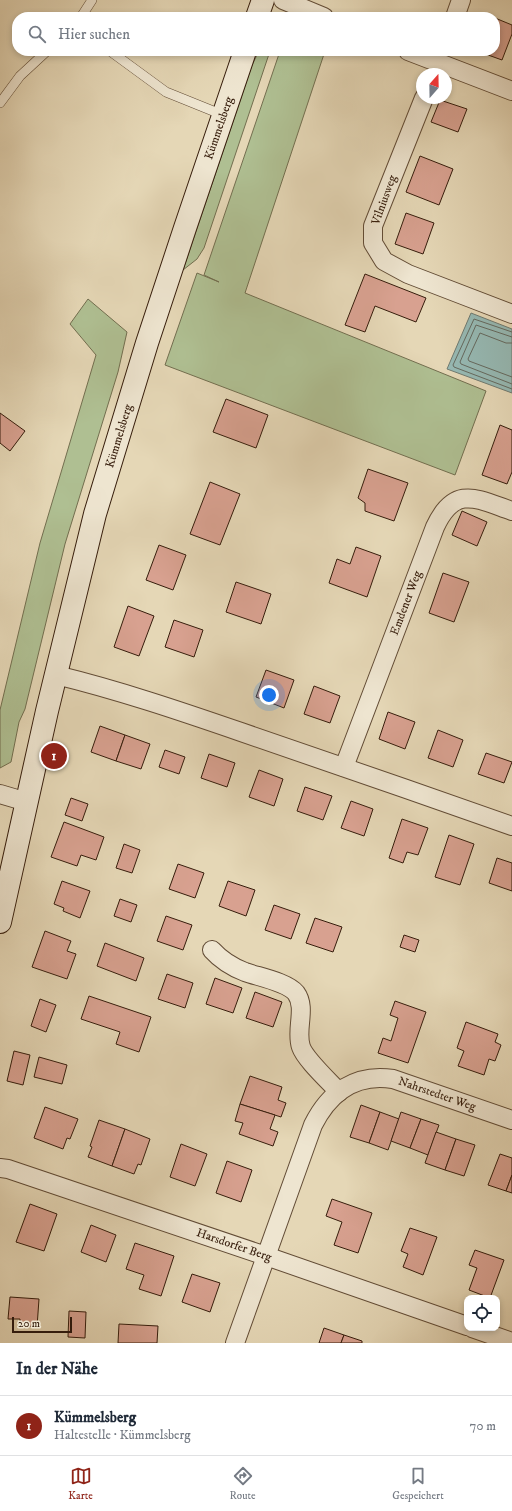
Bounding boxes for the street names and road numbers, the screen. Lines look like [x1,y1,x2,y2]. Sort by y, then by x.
street label: Kümmelsberg [201,94,237,161]
street label: Vilniusweg [368,173,400,228]
street label: Kümmelsberg [102,402,136,470]
street label: Emdener Weg [387,568,425,637]
street label: Nahrstedter Weg [396,1074,478,1114]
street label: Harsdorfer Berg [194,1225,274,1265]

